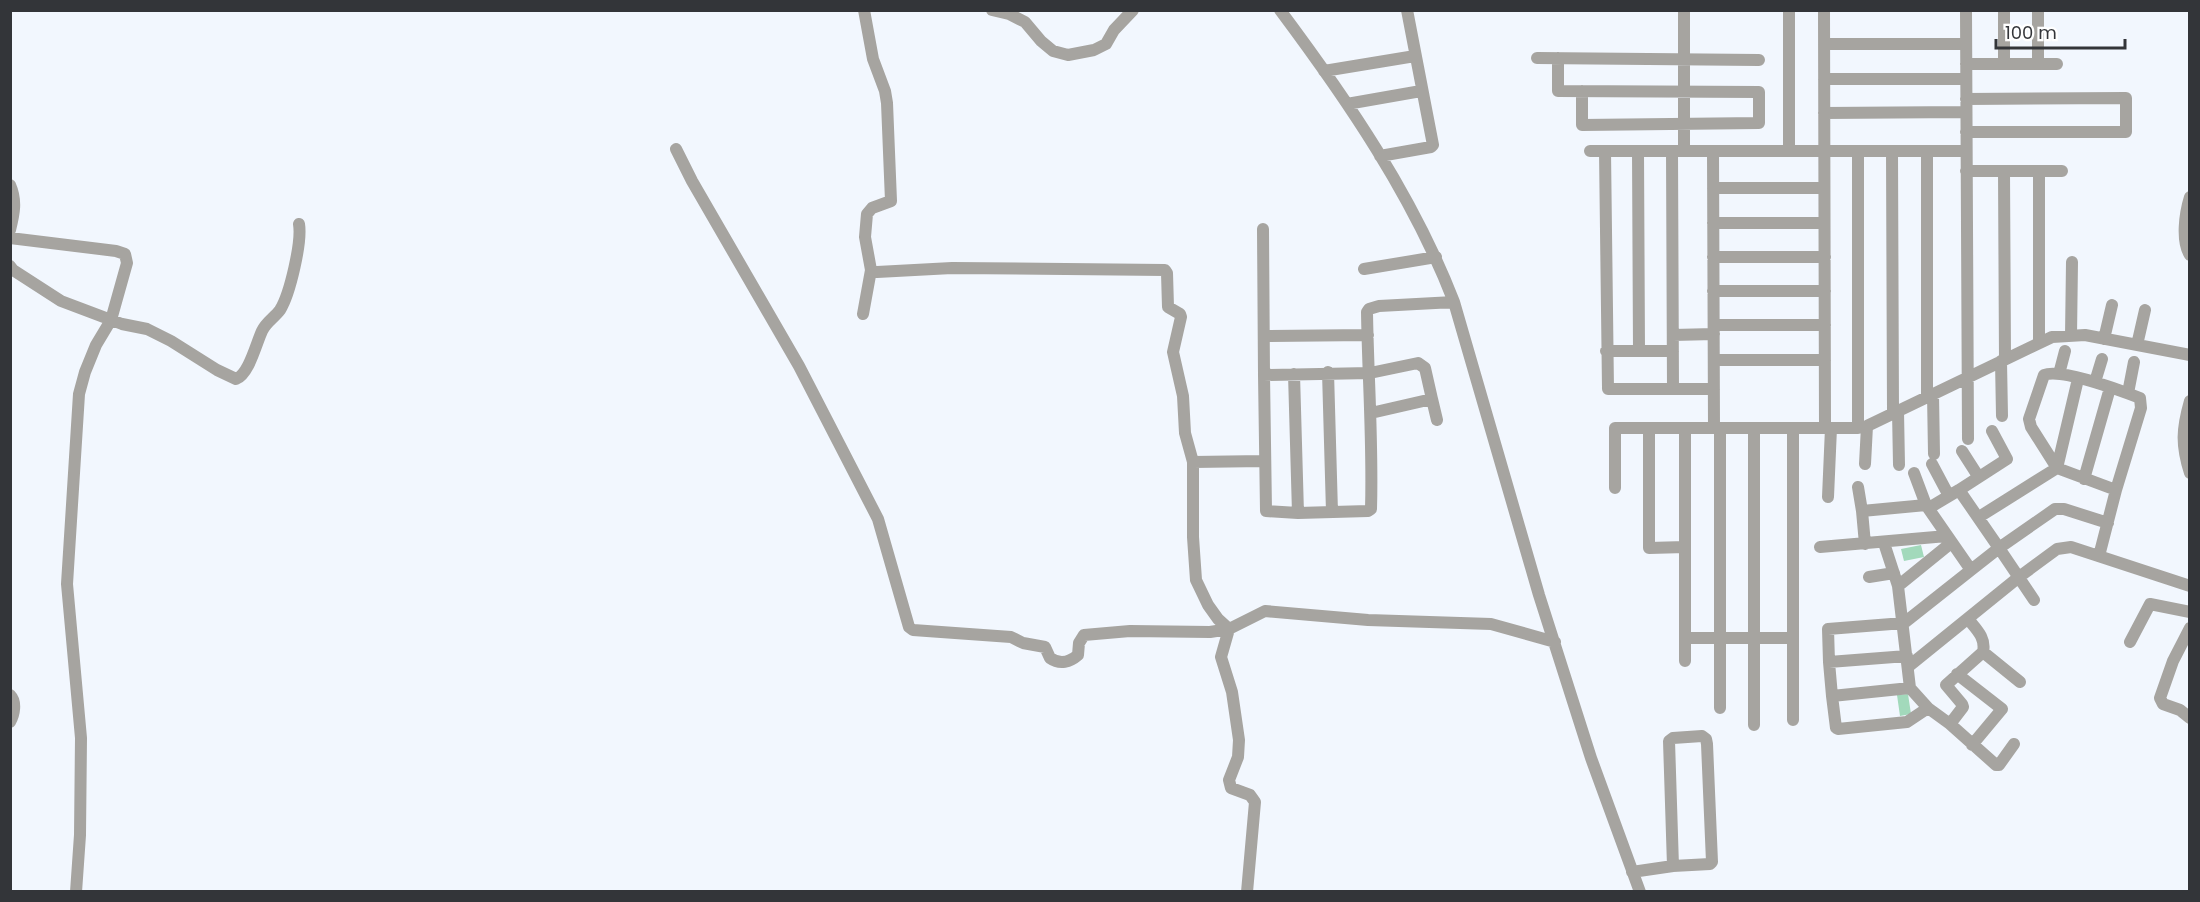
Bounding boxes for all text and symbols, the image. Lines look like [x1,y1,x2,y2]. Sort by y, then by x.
scale bar [1996,12,2125,50]
text: 100 m [2005,20,2057,45]

